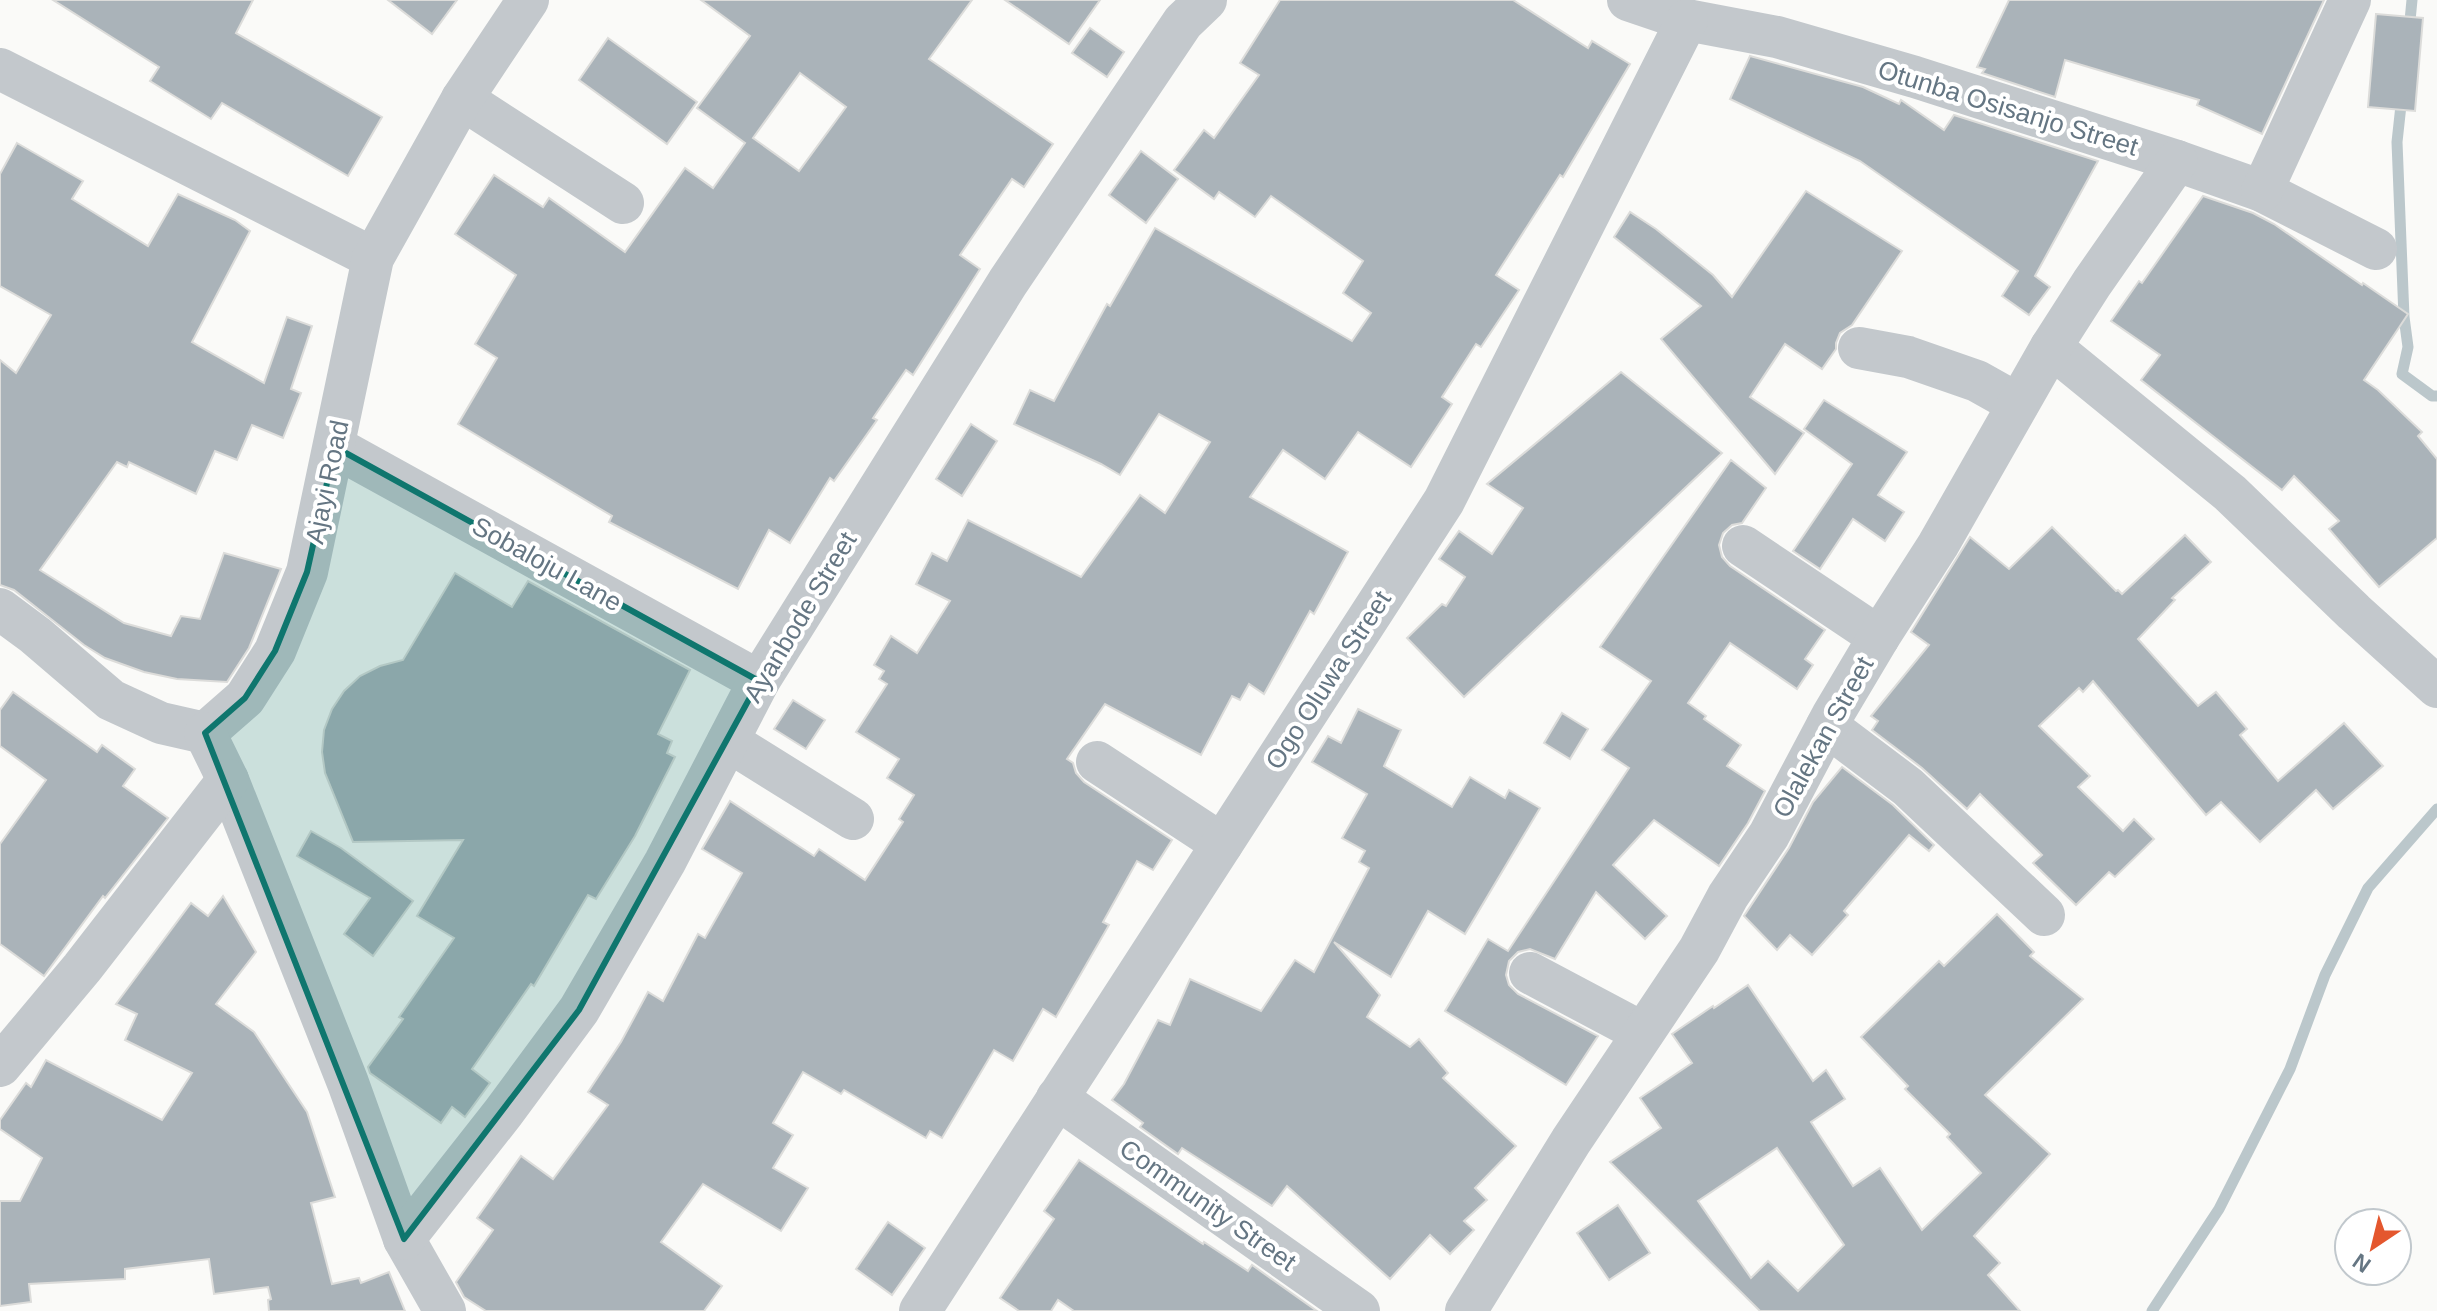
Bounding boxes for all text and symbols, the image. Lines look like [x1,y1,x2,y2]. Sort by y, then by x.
street label: Otunba Osisanjo Street [1874,54,2142,162]
street label: Ajayi Road [299,417,355,547]
street label: Sobaloju Lane [467,511,627,617]
street label: Ayanbode Street [737,526,863,708]
street label: Ogo Oluwa Street [1259,585,1397,775]
street label: Olalekan Street [1766,651,1880,823]
street label: Community Street [1114,1133,1302,1277]
north arrow [2333,1207,2413,1287]
text: N [2348,1248,2375,1278]

